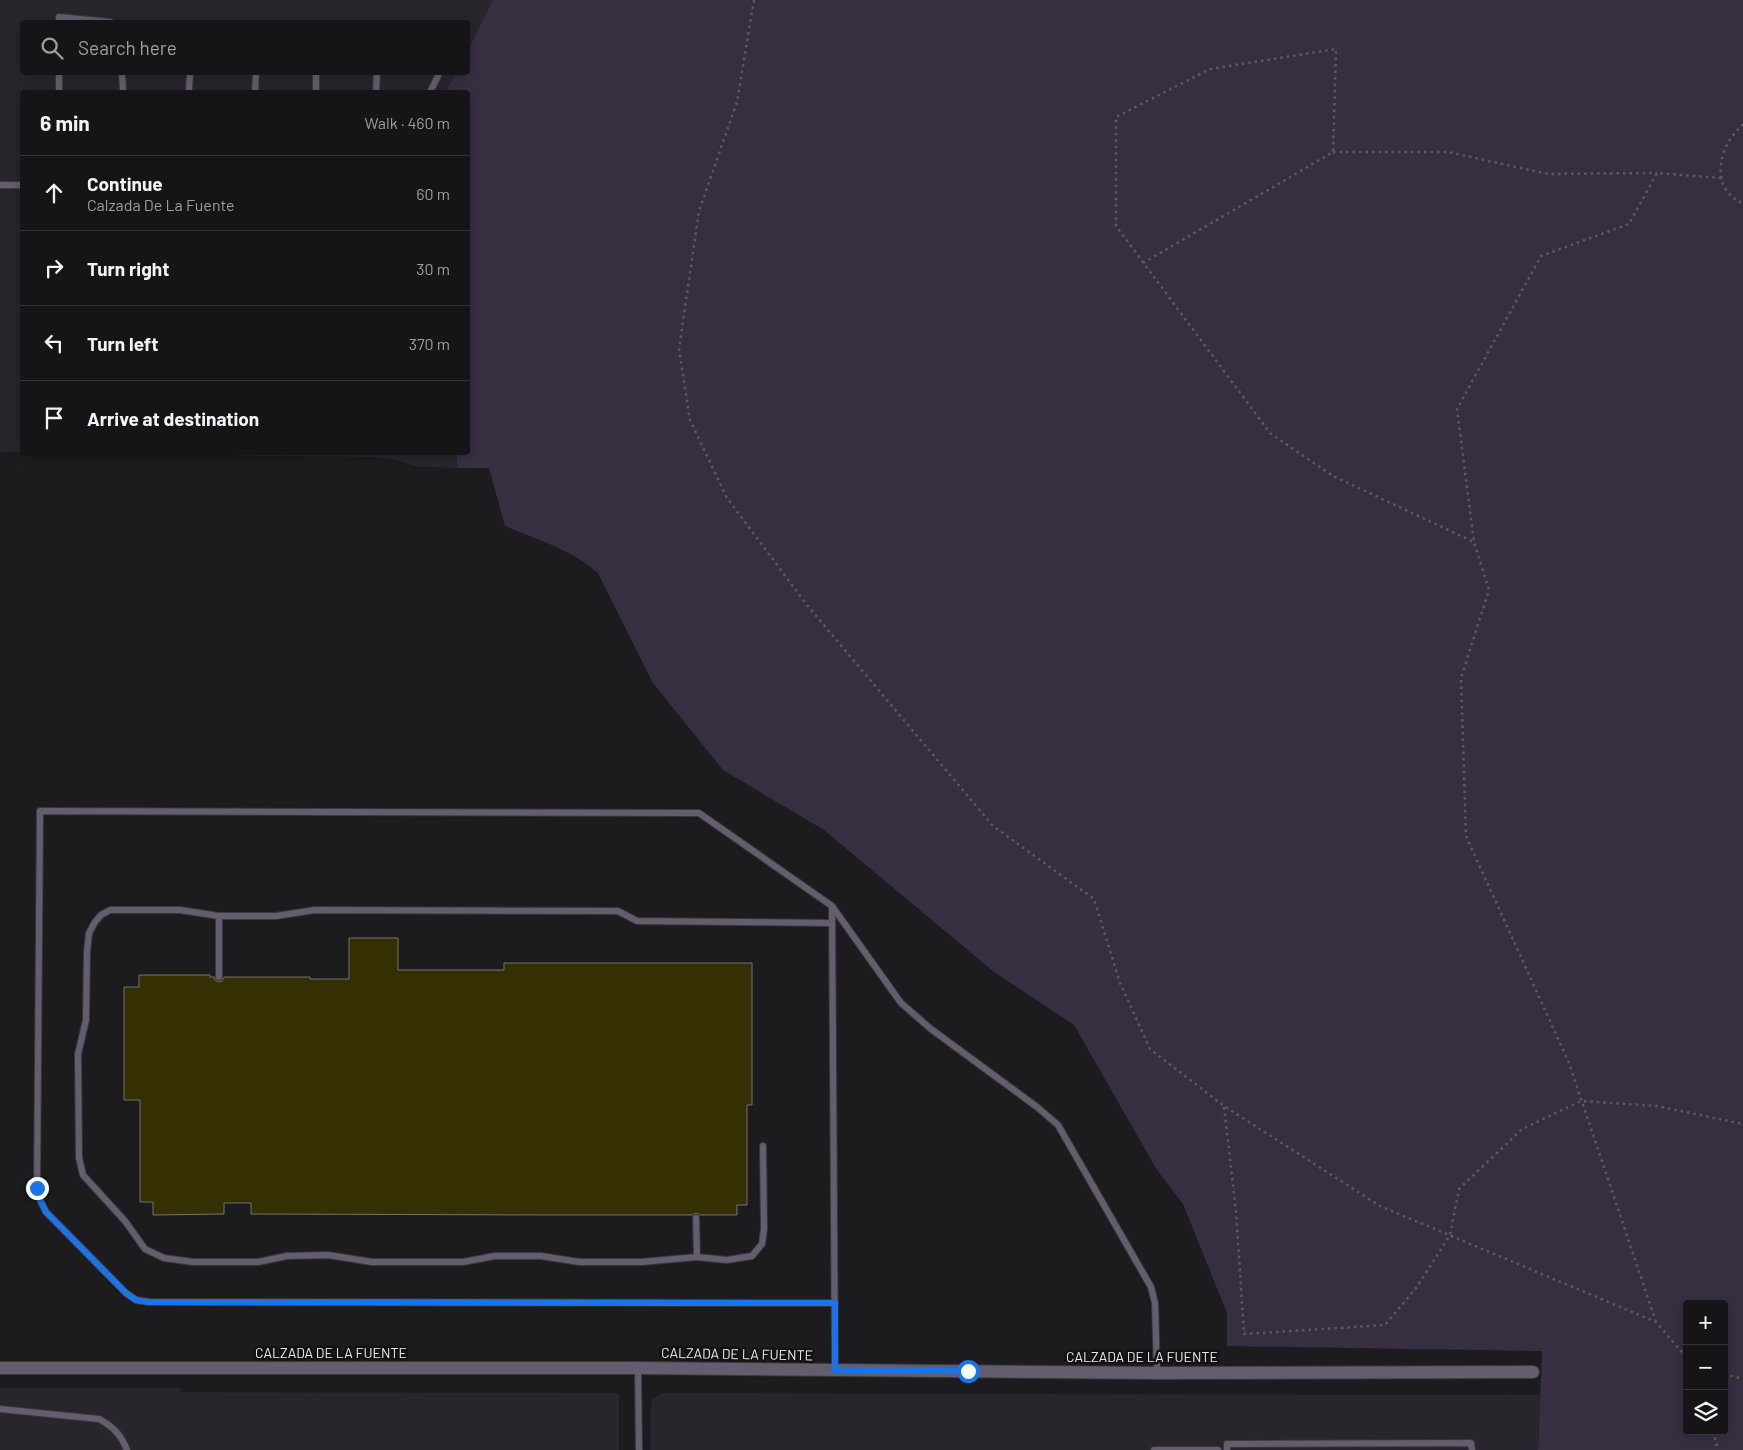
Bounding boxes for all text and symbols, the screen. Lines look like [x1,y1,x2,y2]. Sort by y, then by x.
search box [20,20,470,75]
icon: search [38,34,66,62]
text: Search here [78,36,177,59]
text: 6 min [40,110,90,135]
text: Walk · 460 m [365,113,450,132]
text: Continue [87,172,163,195]
icon: ahead [40,179,68,207]
text: 60 m [416,184,450,203]
text: Calzada De La Fuente [87,195,235,214]
icon: right [40,254,68,282]
text: Turn right [87,257,169,280]
text: 30 m [416,259,450,278]
icon: left [40,329,68,357]
text: Turn left [87,332,158,355]
text: 370 m [409,334,450,353]
icon: arrive [40,404,68,432]
text: Arrive at destination [87,407,259,430]
route end [26,1177,49,1200]
map controls [1683,1300,1728,1435]
button: + [1683,1300,1728,1345]
street label: CALZADA DE LA FUENTE [255,1344,407,1361]
street label: CALZADA DE LA FUENTE [661,1344,813,1363]
button: − [1683,1345,1728,1390]
street label: CALZADA DE LA FUENTE [1066,1348,1218,1365]
route start [957,1360,980,1383]
button: layers [1683,1390,1728,1435]

